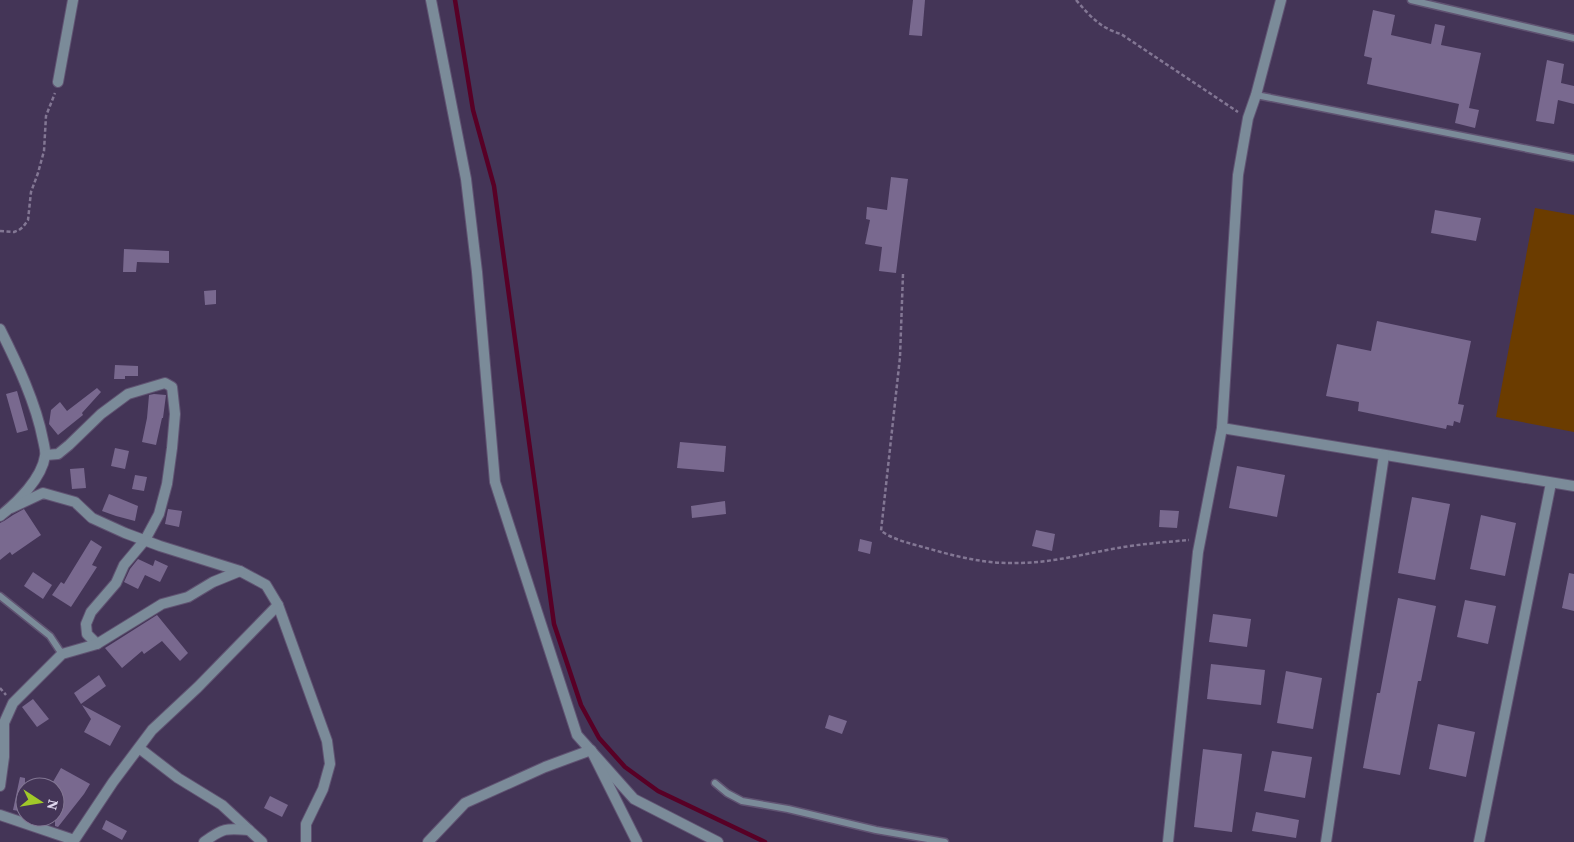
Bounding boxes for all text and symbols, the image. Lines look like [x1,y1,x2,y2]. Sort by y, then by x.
north arrow [15,777,65,827]
text: N [42,798,64,812]

